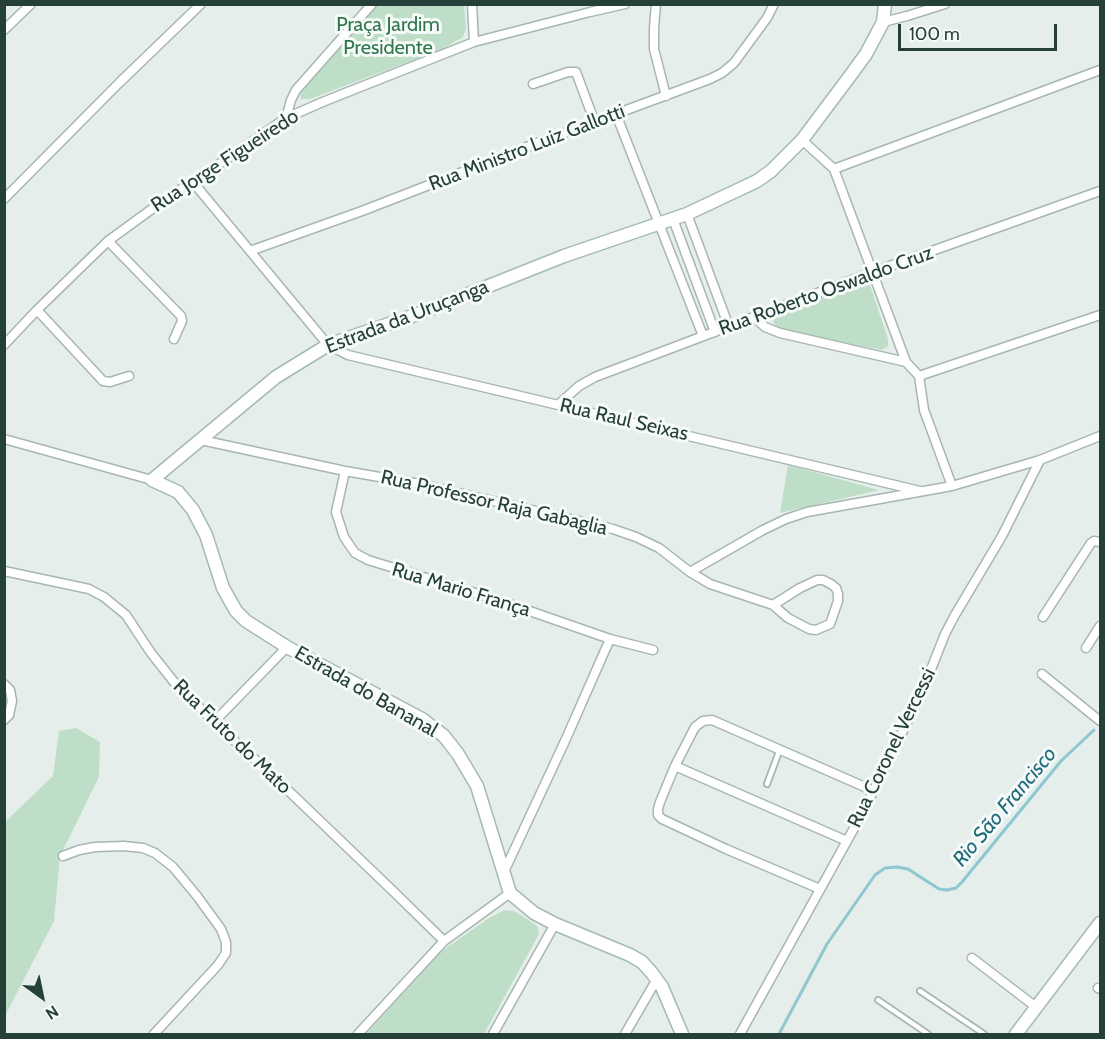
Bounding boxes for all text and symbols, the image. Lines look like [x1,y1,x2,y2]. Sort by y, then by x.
scale bar [901,12,1060,50]
park label: Praça Jardim Presidente [336,13,440,60]
text: 100 m [909,23,960,45]
street label: Rua Ministro Luiz Gallotti [426,99,628,197]
street label: Rua Jorge Figueiredo [147,104,303,218]
street label: Rua Roberto Oswaldo Cruz [716,241,936,341]
street label: Estrada da Uruçanga [322,275,492,359]
street label: Rua Raul Seixas [557,394,691,446]
street label: Rua Professor Raja Gabaglia [378,465,610,541]
street label: Rua Mario França [389,558,533,622]
street label: Estrada do Bananal [290,641,442,743]
street label: Rua Coronel Vercessi [843,664,941,832]
street label: Rua Fruto do Mato [168,675,296,799]
water label: Rio São Francisco [948,742,1062,872]
north arrow [12,967,72,1027]
text: N [42,1001,62,1024]

